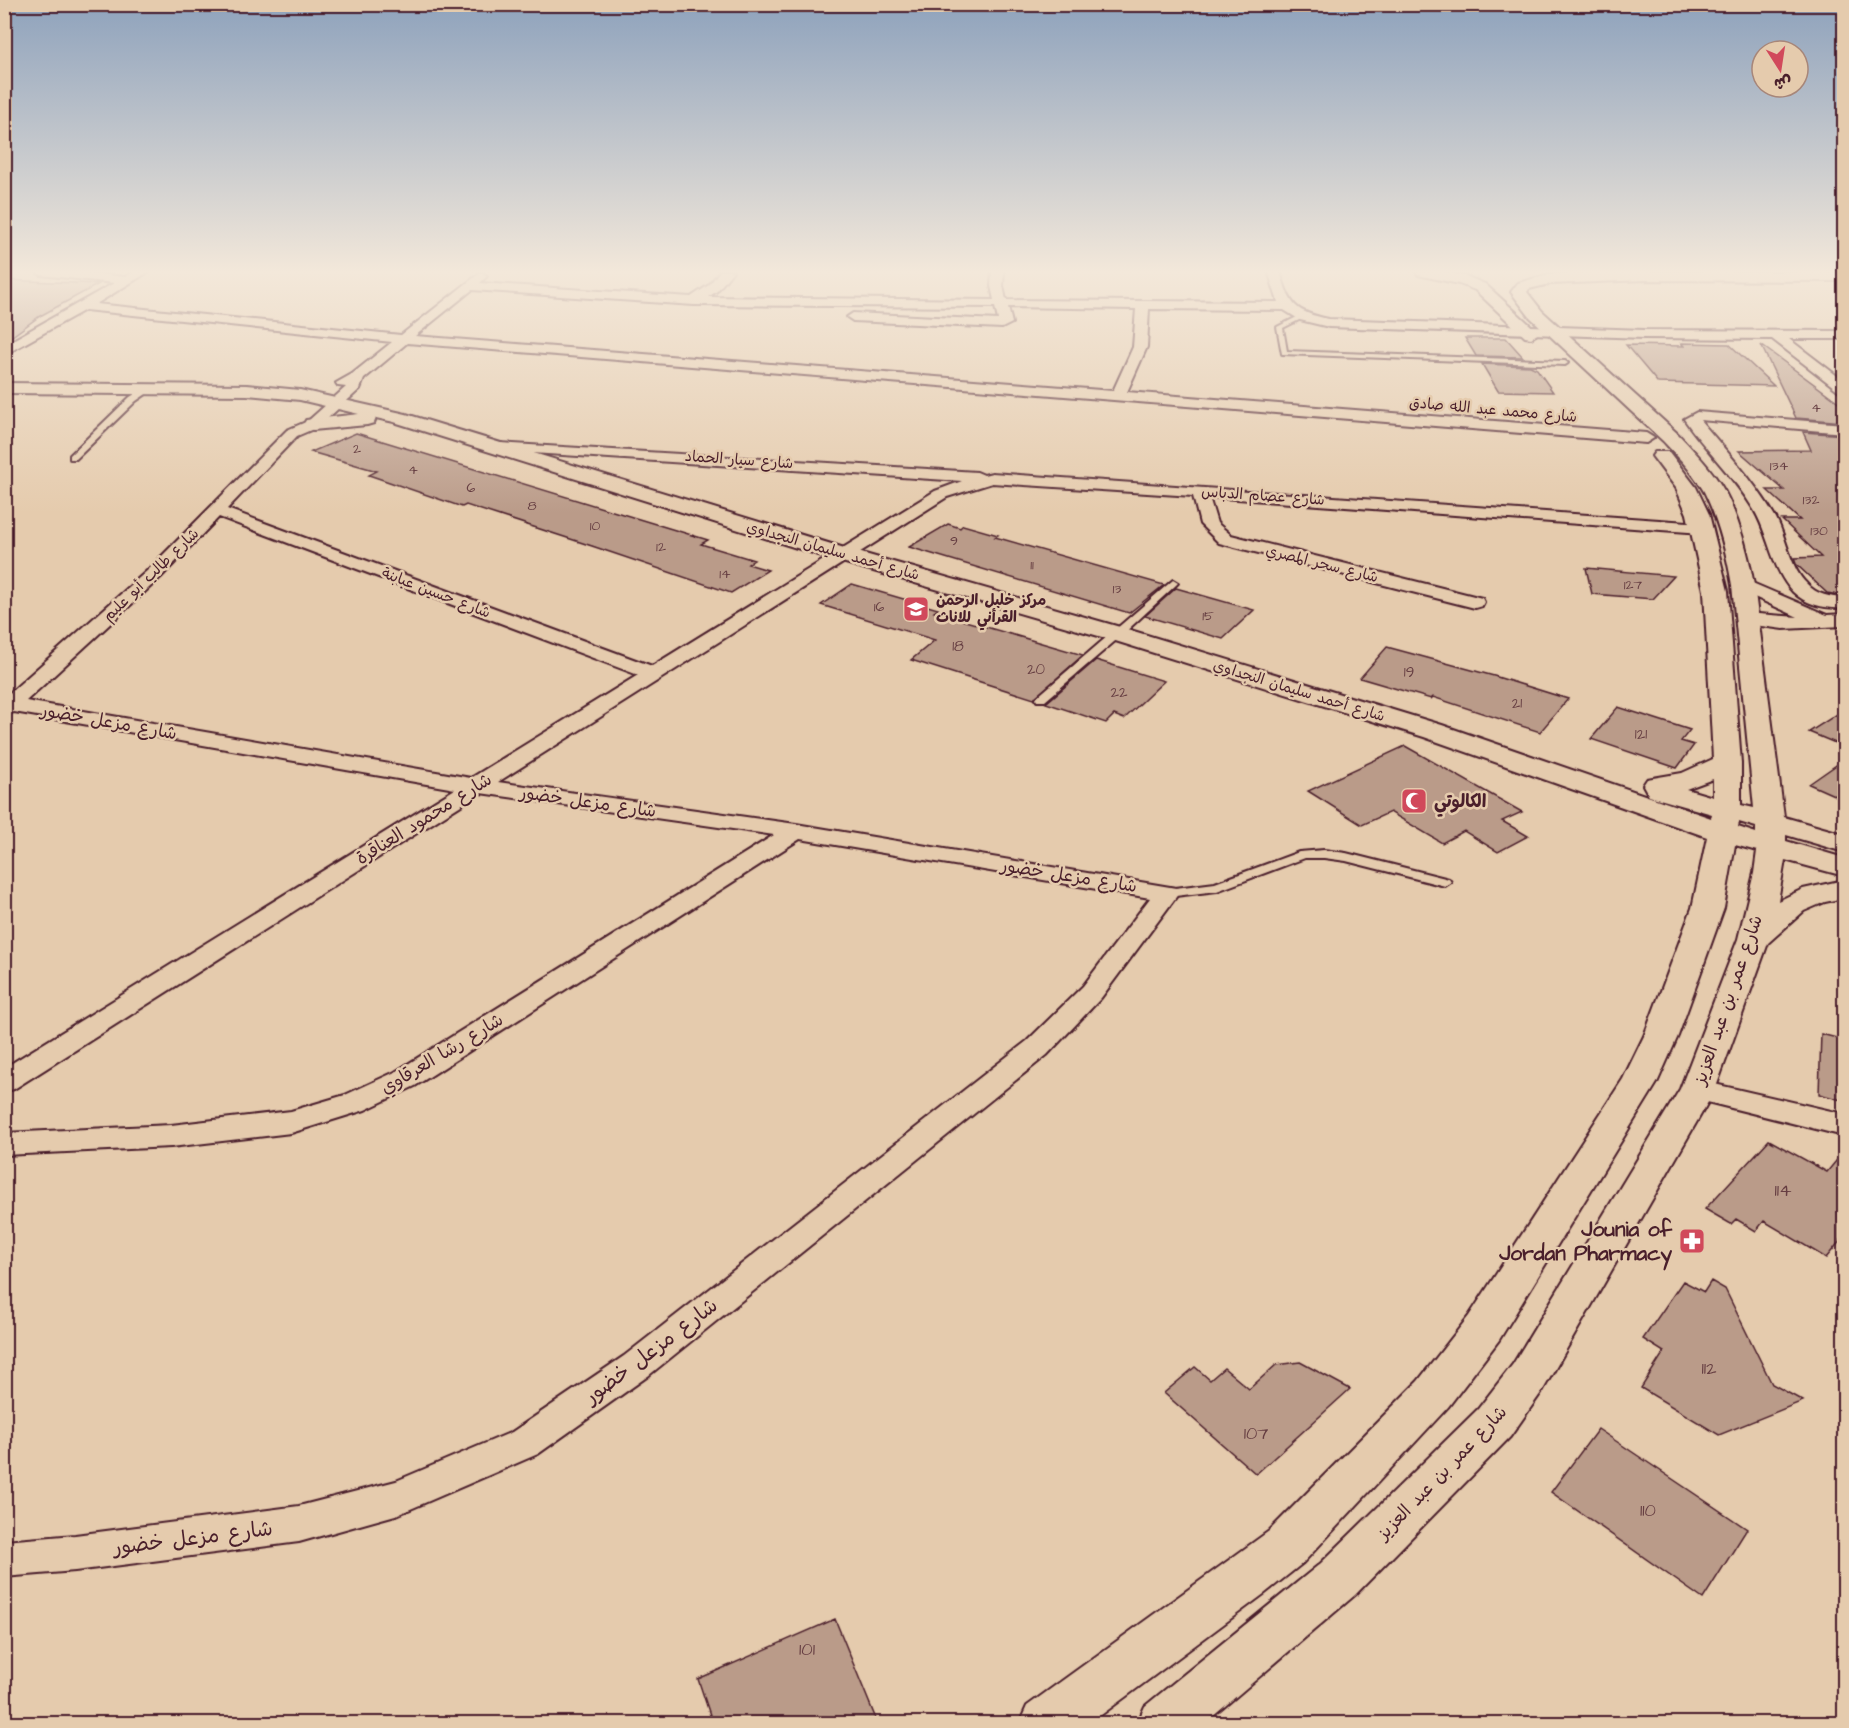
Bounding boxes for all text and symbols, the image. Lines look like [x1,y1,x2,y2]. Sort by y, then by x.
north arrow [1750,39,1810,99]
text: ش [1772,70,1794,95]
street label: شارع محمد عبد الله صادق [1408,392,1578,428]
house number: 4 [1811,398,1821,418]
house number: 2 [353,439,361,459]
street label: شارع سيار الحماد [684,446,794,474]
house number: 134 [1770,456,1789,476]
house number: 4 [408,460,418,480]
house number: 6 [467,478,476,498]
street label: شارع عصام الدباس [1201,481,1325,511]
house number: 132 [1803,490,1819,510]
house number: 8 [527,496,537,516]
house number: 10 [590,516,600,536]
street label: شارع أحمد سليمان النجداوي [744,516,922,586]
house number: 130 [1810,521,1828,541]
street label: شارع طالب أبو عليم [98,524,204,627]
house number: 9 [950,531,958,551]
house number: 12 [656,537,666,557]
street label: شارع سحر المصري [1264,540,1380,588]
house number: 11 [1030,555,1034,575]
street label: شارع حسين عبابنة [378,563,494,623]
house number: 14 [719,564,731,584]
house number: 127 [1624,575,1643,595]
house number: 13 [1113,579,1121,599]
place label: مركز خليل الرحمن القرأني للاناث [936,590,1046,631]
school or university icon: مركز خليل الرحمن القرأني للاناث [901,594,931,624]
house number: 16 [874,597,885,617]
house number: 15 [1202,606,1214,626]
house number: 18 [952,636,964,657]
street label: شارع أحمد سليمان النجداوي [1210,655,1388,727]
house number: 20 [1027,659,1046,680]
house number: 19 [1404,662,1414,683]
house number: 22 [1110,682,1128,703]
house number: 21 [1512,693,1522,714]
street label: شارع مزعل خضور [37,697,179,746]
house number: 121 [1635,724,1647,745]
street label: شارع محمود العناقرة [351,767,497,871]
street label: شارع مزعل خضور [516,780,658,824]
mosque icon: الكالوتي [1399,786,1429,816]
place label: الكالوتي [1434,789,1486,817]
street label: شارع مزعل خضور [997,853,1139,899]
street label: شارع عمر بن عبد العزيز [1687,912,1769,1090]
street label: شارع رشا العرقاوي [376,1007,508,1101]
house number: 114 [1775,1178,1791,1203]
place label: Jounia of Jordan Pharmacy [1498,1215,1673,1271]
pharmacy icon: Jounia of Jordan Pharmacy [1677,1226,1707,1256]
street label: شارع مزعل خضور [577,1291,724,1412]
house number: 112 [1702,1356,1717,1381]
street label: شارع عمر بن عبد العزيز [1370,1400,1513,1547]
house number: 107 [1244,1421,1268,1446]
house number: 110 [1640,1498,1656,1523]
street label: شارع مزعل خضور [110,1514,274,1562]
house number: 101 [799,1637,815,1662]

